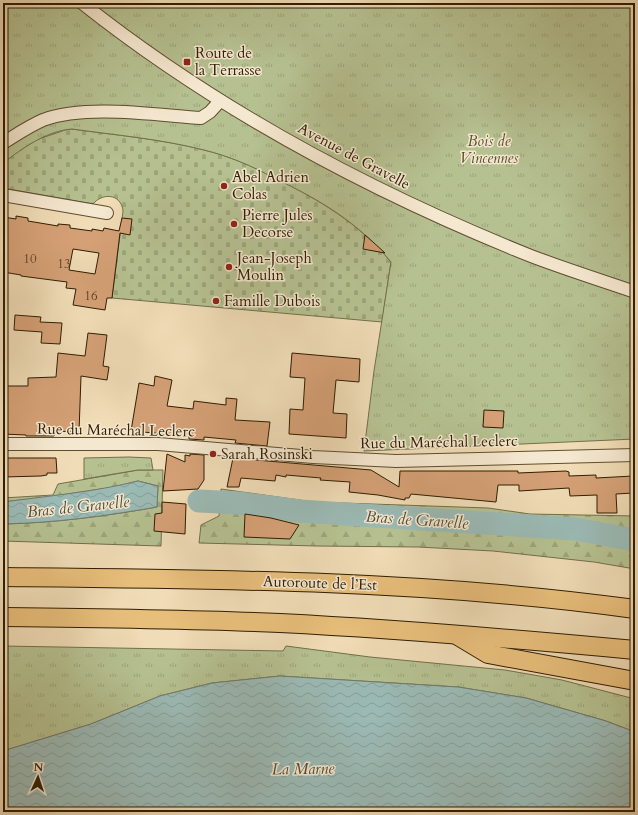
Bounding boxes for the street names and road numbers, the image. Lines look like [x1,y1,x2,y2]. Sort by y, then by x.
street label: Avenue de Gravelle [294,118,414,194]
street label: Rue du Maréchal Leclerc [37,419,195,441]
street label: Rue du Maréchal Leclerc [360,431,518,453]
street label: Autoroute de l’Est [263,571,378,595]

